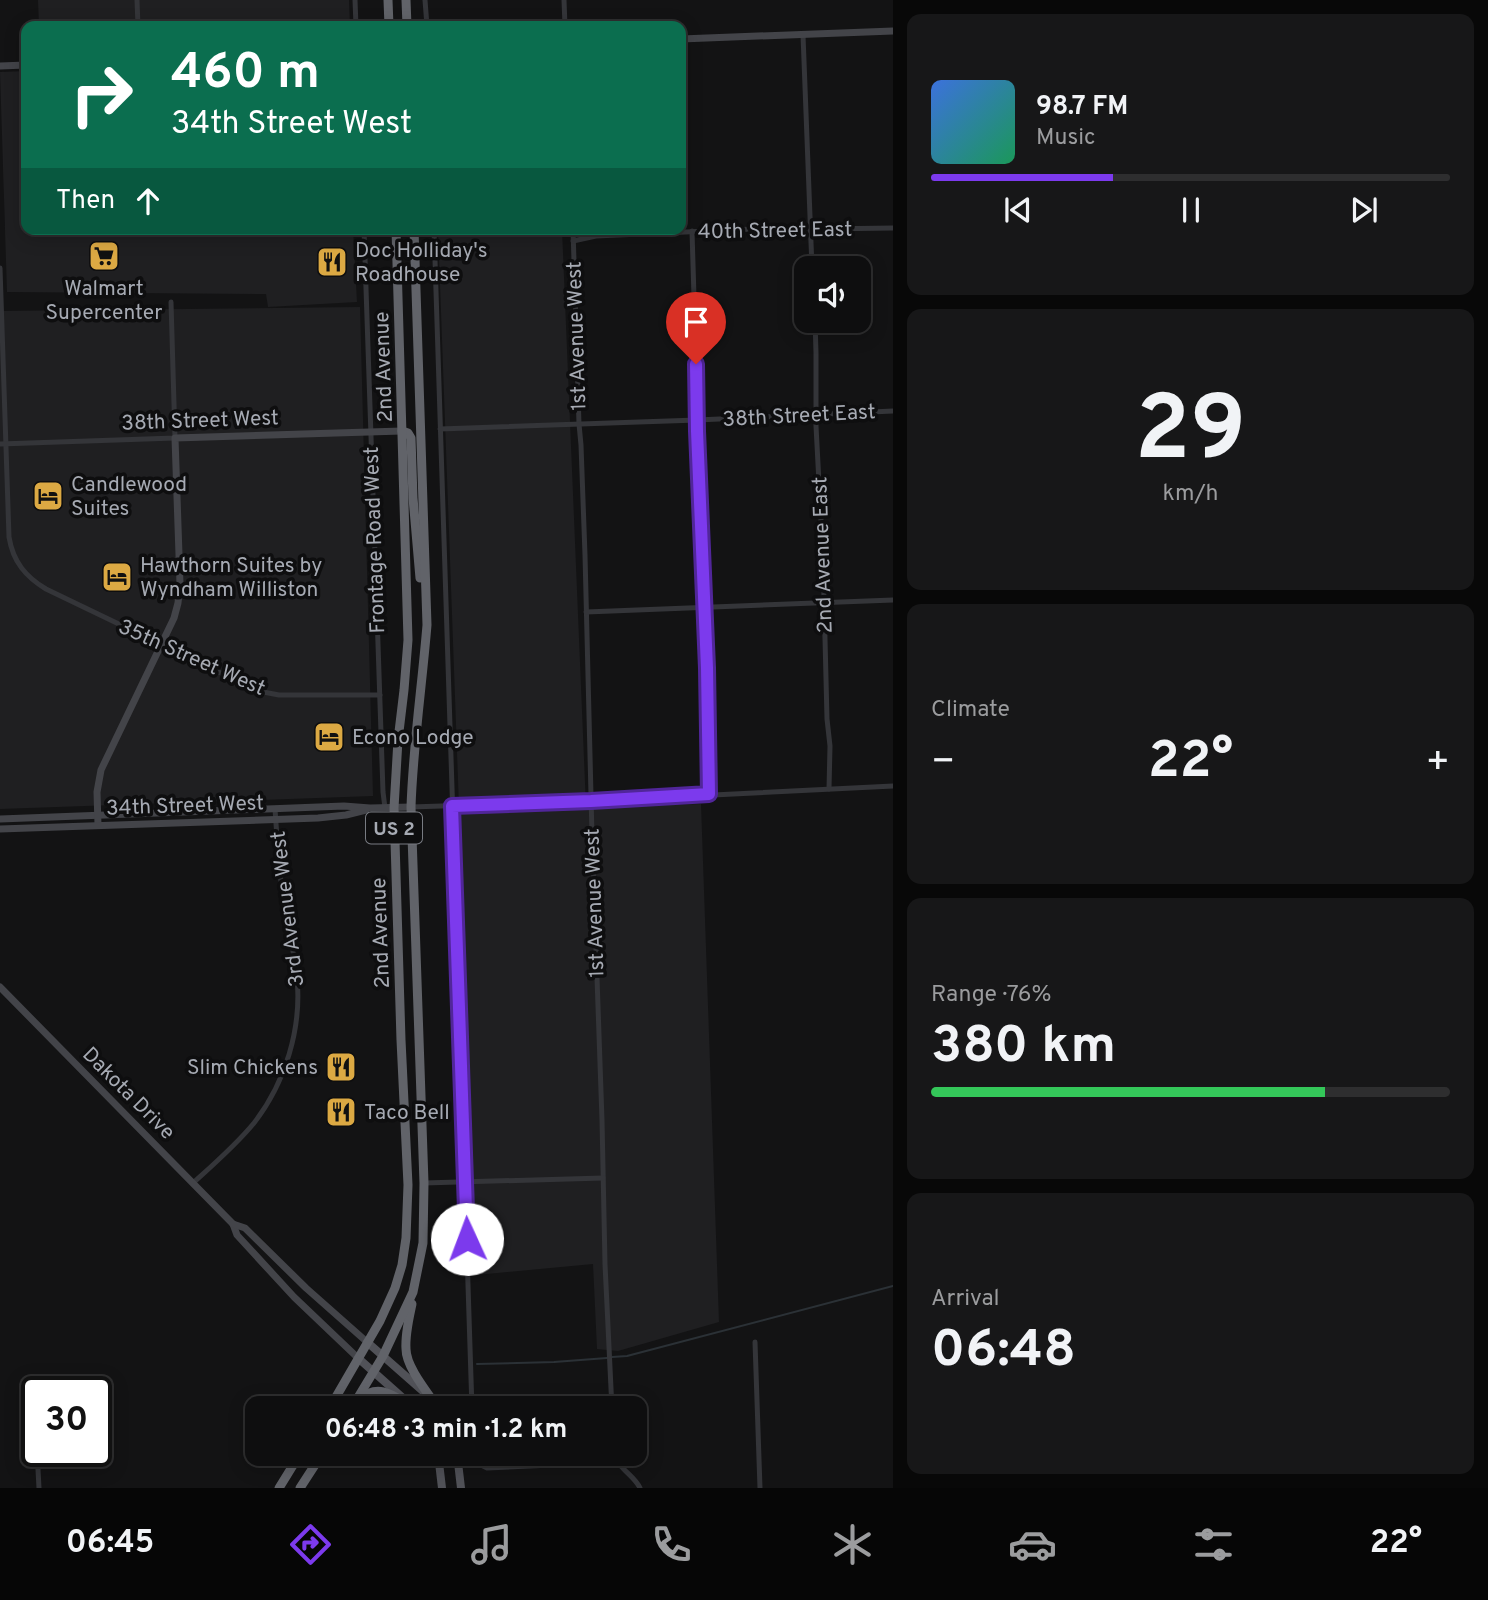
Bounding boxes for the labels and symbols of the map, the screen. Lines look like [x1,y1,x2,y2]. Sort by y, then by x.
street label: 40th Street East [697,217,853,246]
place label: Doc Holliday's Roadhouse [355,238,488,289]
supermarket icon: Walmart Supercenter [87,239,121,273]
restaurant icon: Doc Holliday's Roadhouse [315,245,349,279]
street label: 1st Avenue West [561,261,594,411]
place label: Walmart Supercenter [46,276,163,327]
pin [666,292,726,364]
street label: 2nd Avenue [369,311,400,423]
street label: 38th Street East [722,399,876,434]
street label: 38th Street West [121,405,279,438]
street label: Frontage Road West [359,446,392,634]
place label: Candlewood Suites [71,472,187,523]
street label: 2nd Avenue East [807,476,840,634]
hotel icon: Candlewood Suites [31,479,65,513]
place label: Hawthorn Suites by Wyndham Williston [140,553,322,604]
hotel icon: Hawthorn Suites by Wyndham Williston [100,560,134,594]
street label: 35th Street West [114,614,269,703]
hotel icon: Econo Lodge [312,720,346,754]
place label: Econo Lodge [352,725,474,752]
street label: 34th Street West [106,790,265,823]
road number: US 2 [366,813,422,844]
street label: 1st Avenue West [579,828,612,978]
street label: 3rd Avenue West [266,829,311,988]
street label: 2nd Avenue [366,877,397,989]
street label: Dakota Drive [76,1042,180,1146]
restaurant icon: Slim Chickens [324,1050,358,1084]
place label: Slim Chickens [187,1055,318,1082]
restaurant icon: Taco Bell [324,1095,358,1129]
place label: Taco Bell [364,1100,450,1127]
position arrow [430,1202,504,1276]
speed limit sign: 30 [21,1376,112,1467]

